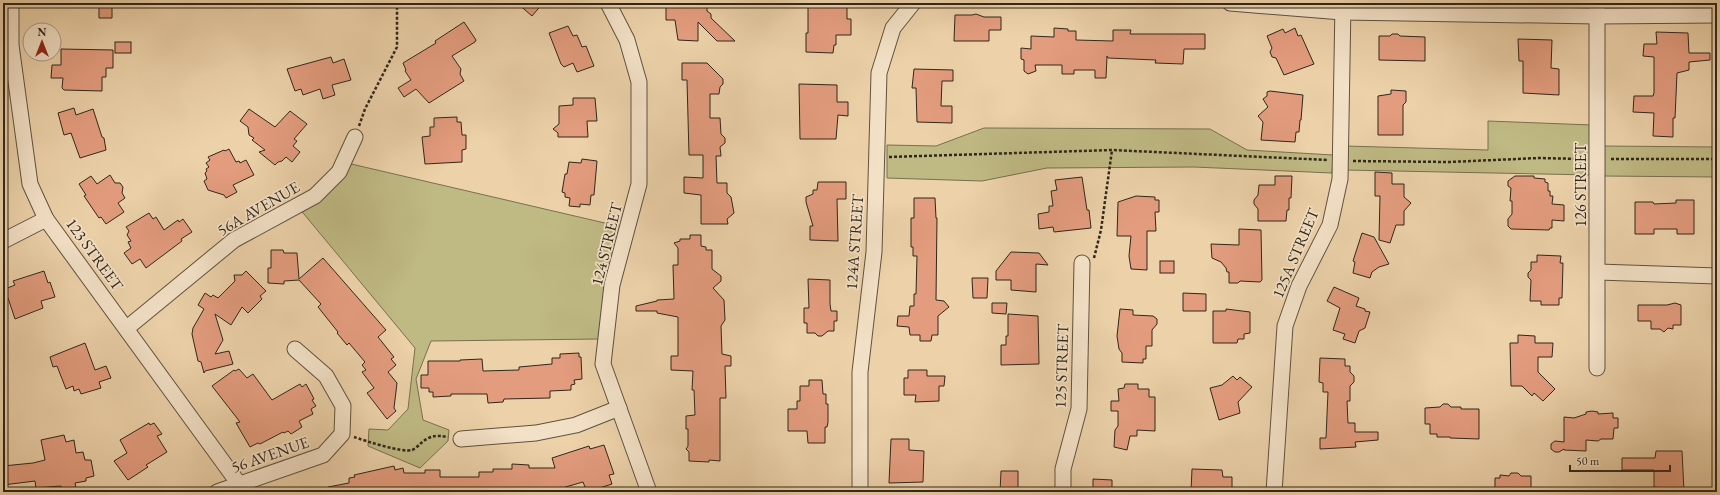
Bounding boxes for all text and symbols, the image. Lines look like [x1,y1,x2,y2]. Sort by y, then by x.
north arrow [22,22,62,62]
text: N [38,25,47,39]
street label: 126 STREET [1570,142,1591,227]
street label: 56A AVENUE [213,176,303,240]
street label: 124A STREET [841,193,868,290]
street label: 124 STREET [586,200,627,288]
street label: 125A STREET [1267,205,1324,301]
street label: 123 STREET [61,214,128,295]
street label: 125 STREET [1050,323,1073,409]
street label: 56 AVENUE [229,431,312,478]
scale bar [1570,447,1670,473]
text: 50 m [1576,453,1600,469]

